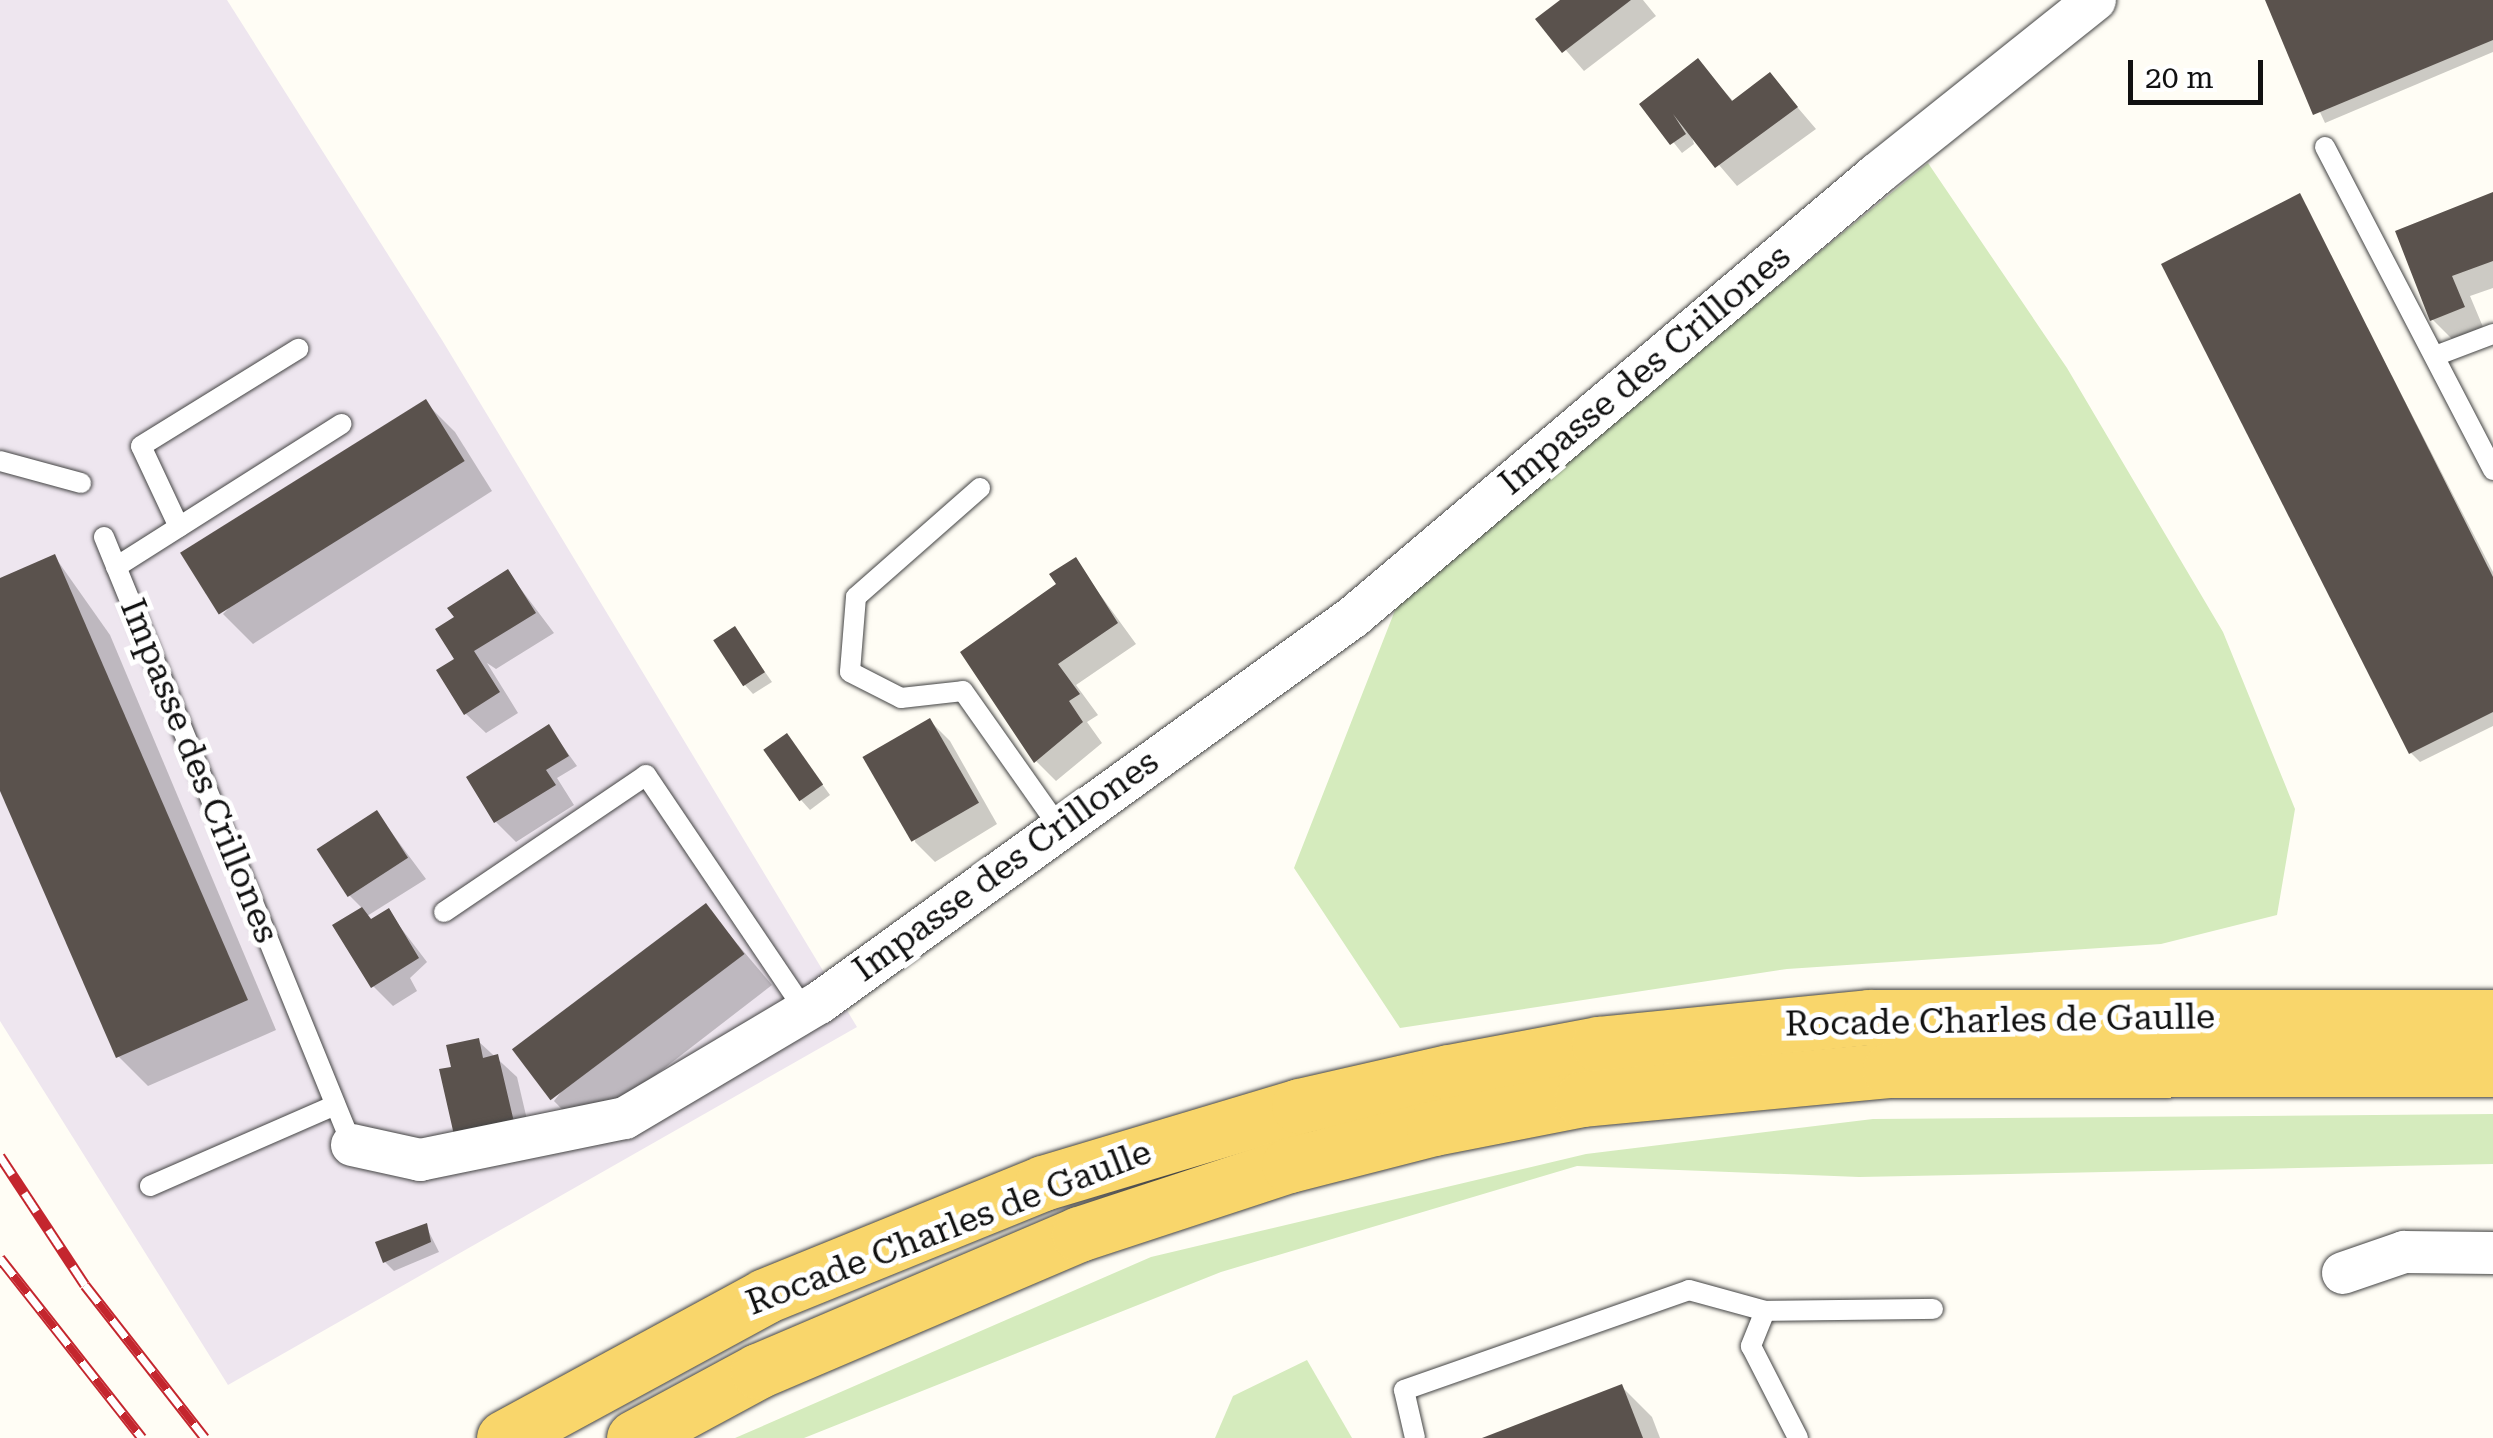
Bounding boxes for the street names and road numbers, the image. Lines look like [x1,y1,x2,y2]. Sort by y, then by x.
street label: Impasse des Crillones [1491,236,1799,504]
street label: Impasse des Crillones [111,593,287,949]
street label: Impasse des Crillones [845,741,1167,991]
street label: Rocade Charles de Gaulle [1785,996,2215,1046]
street label: Rocade Charles de Gaulle [741,1131,1157,1325]

